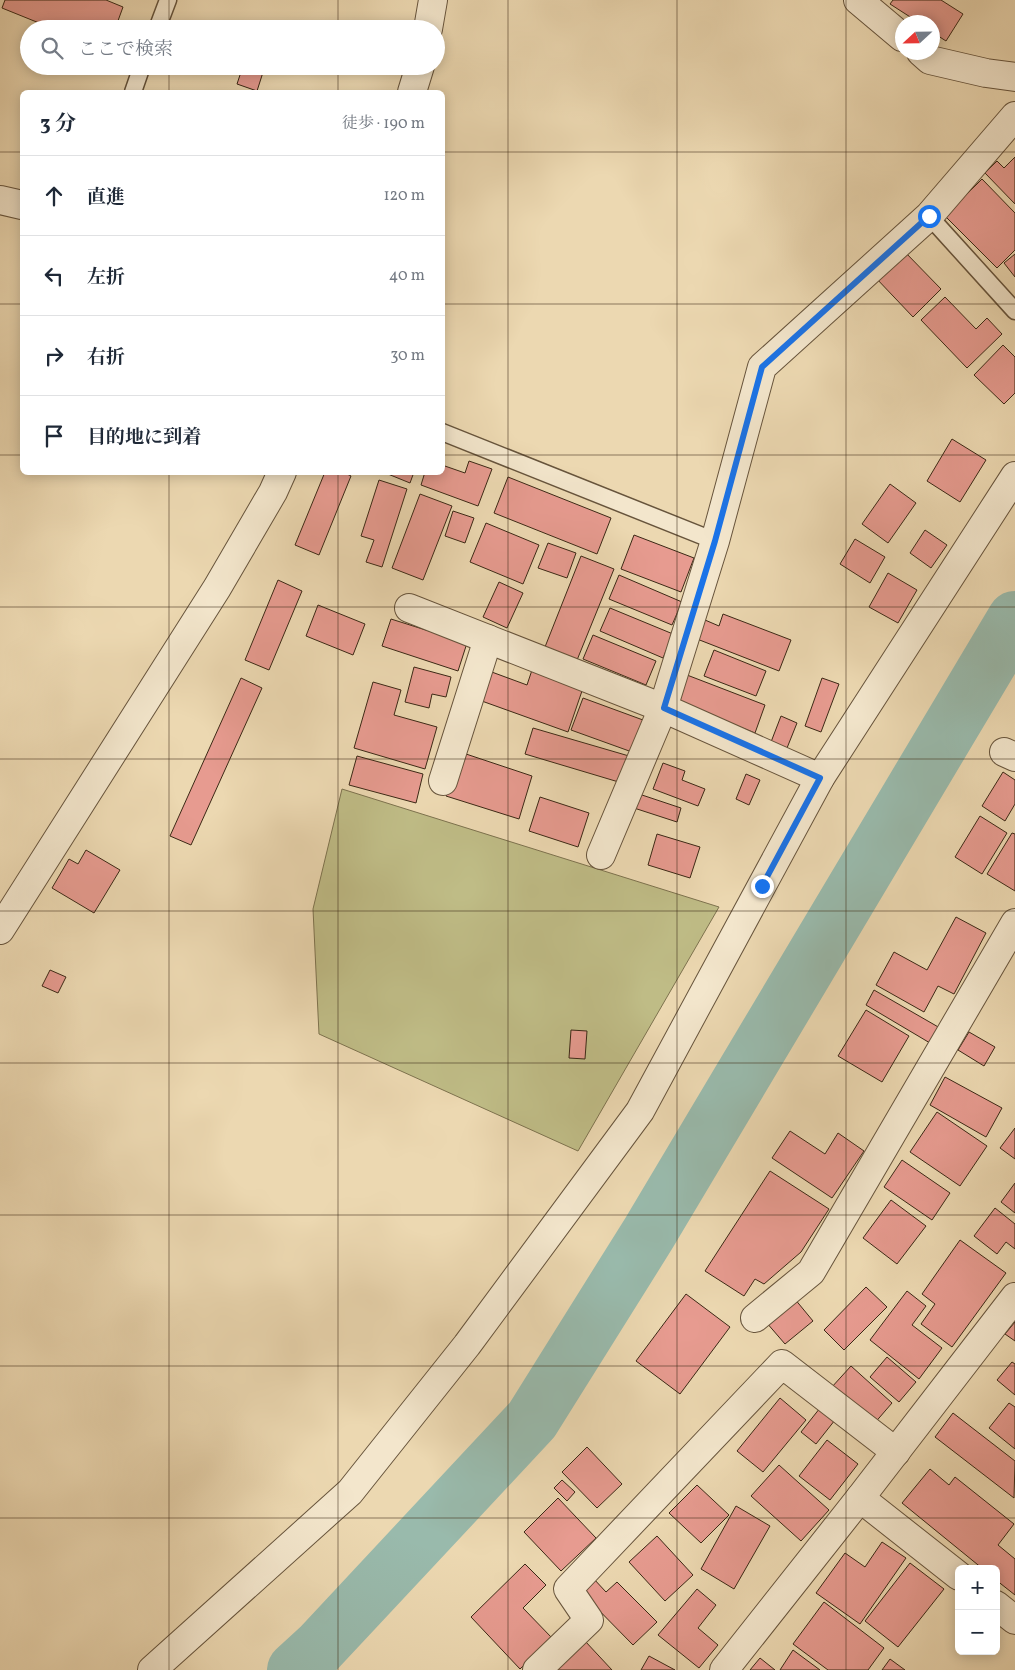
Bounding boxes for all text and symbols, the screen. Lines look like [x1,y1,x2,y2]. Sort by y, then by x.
north arrow [895,15,940,60]
search box [20,20,445,75]
icon: search [38,34,66,62]
text: ここで検索 [78,37,173,63]
text: 3 分 [40,110,76,139]
text: 徒歩 · 190 m [342,113,425,135]
icon: ahead [40,182,68,210]
text: 直進 [87,185,125,211]
text: 120 m [383,185,425,207]
route start [918,205,941,228]
icon: left [40,262,68,290]
text: 左折 [87,265,125,291]
text: 40 m [389,265,425,287]
icon: right [40,342,68,370]
text: 右折 [87,345,125,371]
text: 30 m [390,345,425,367]
icon: arrive [40,422,68,450]
text: 目的地に到着 [87,425,201,451]
route end [751,875,774,898]
map controls [955,1565,1000,1655]
button: + [955,1565,1000,1610]
button: − [955,1610,1000,1655]

